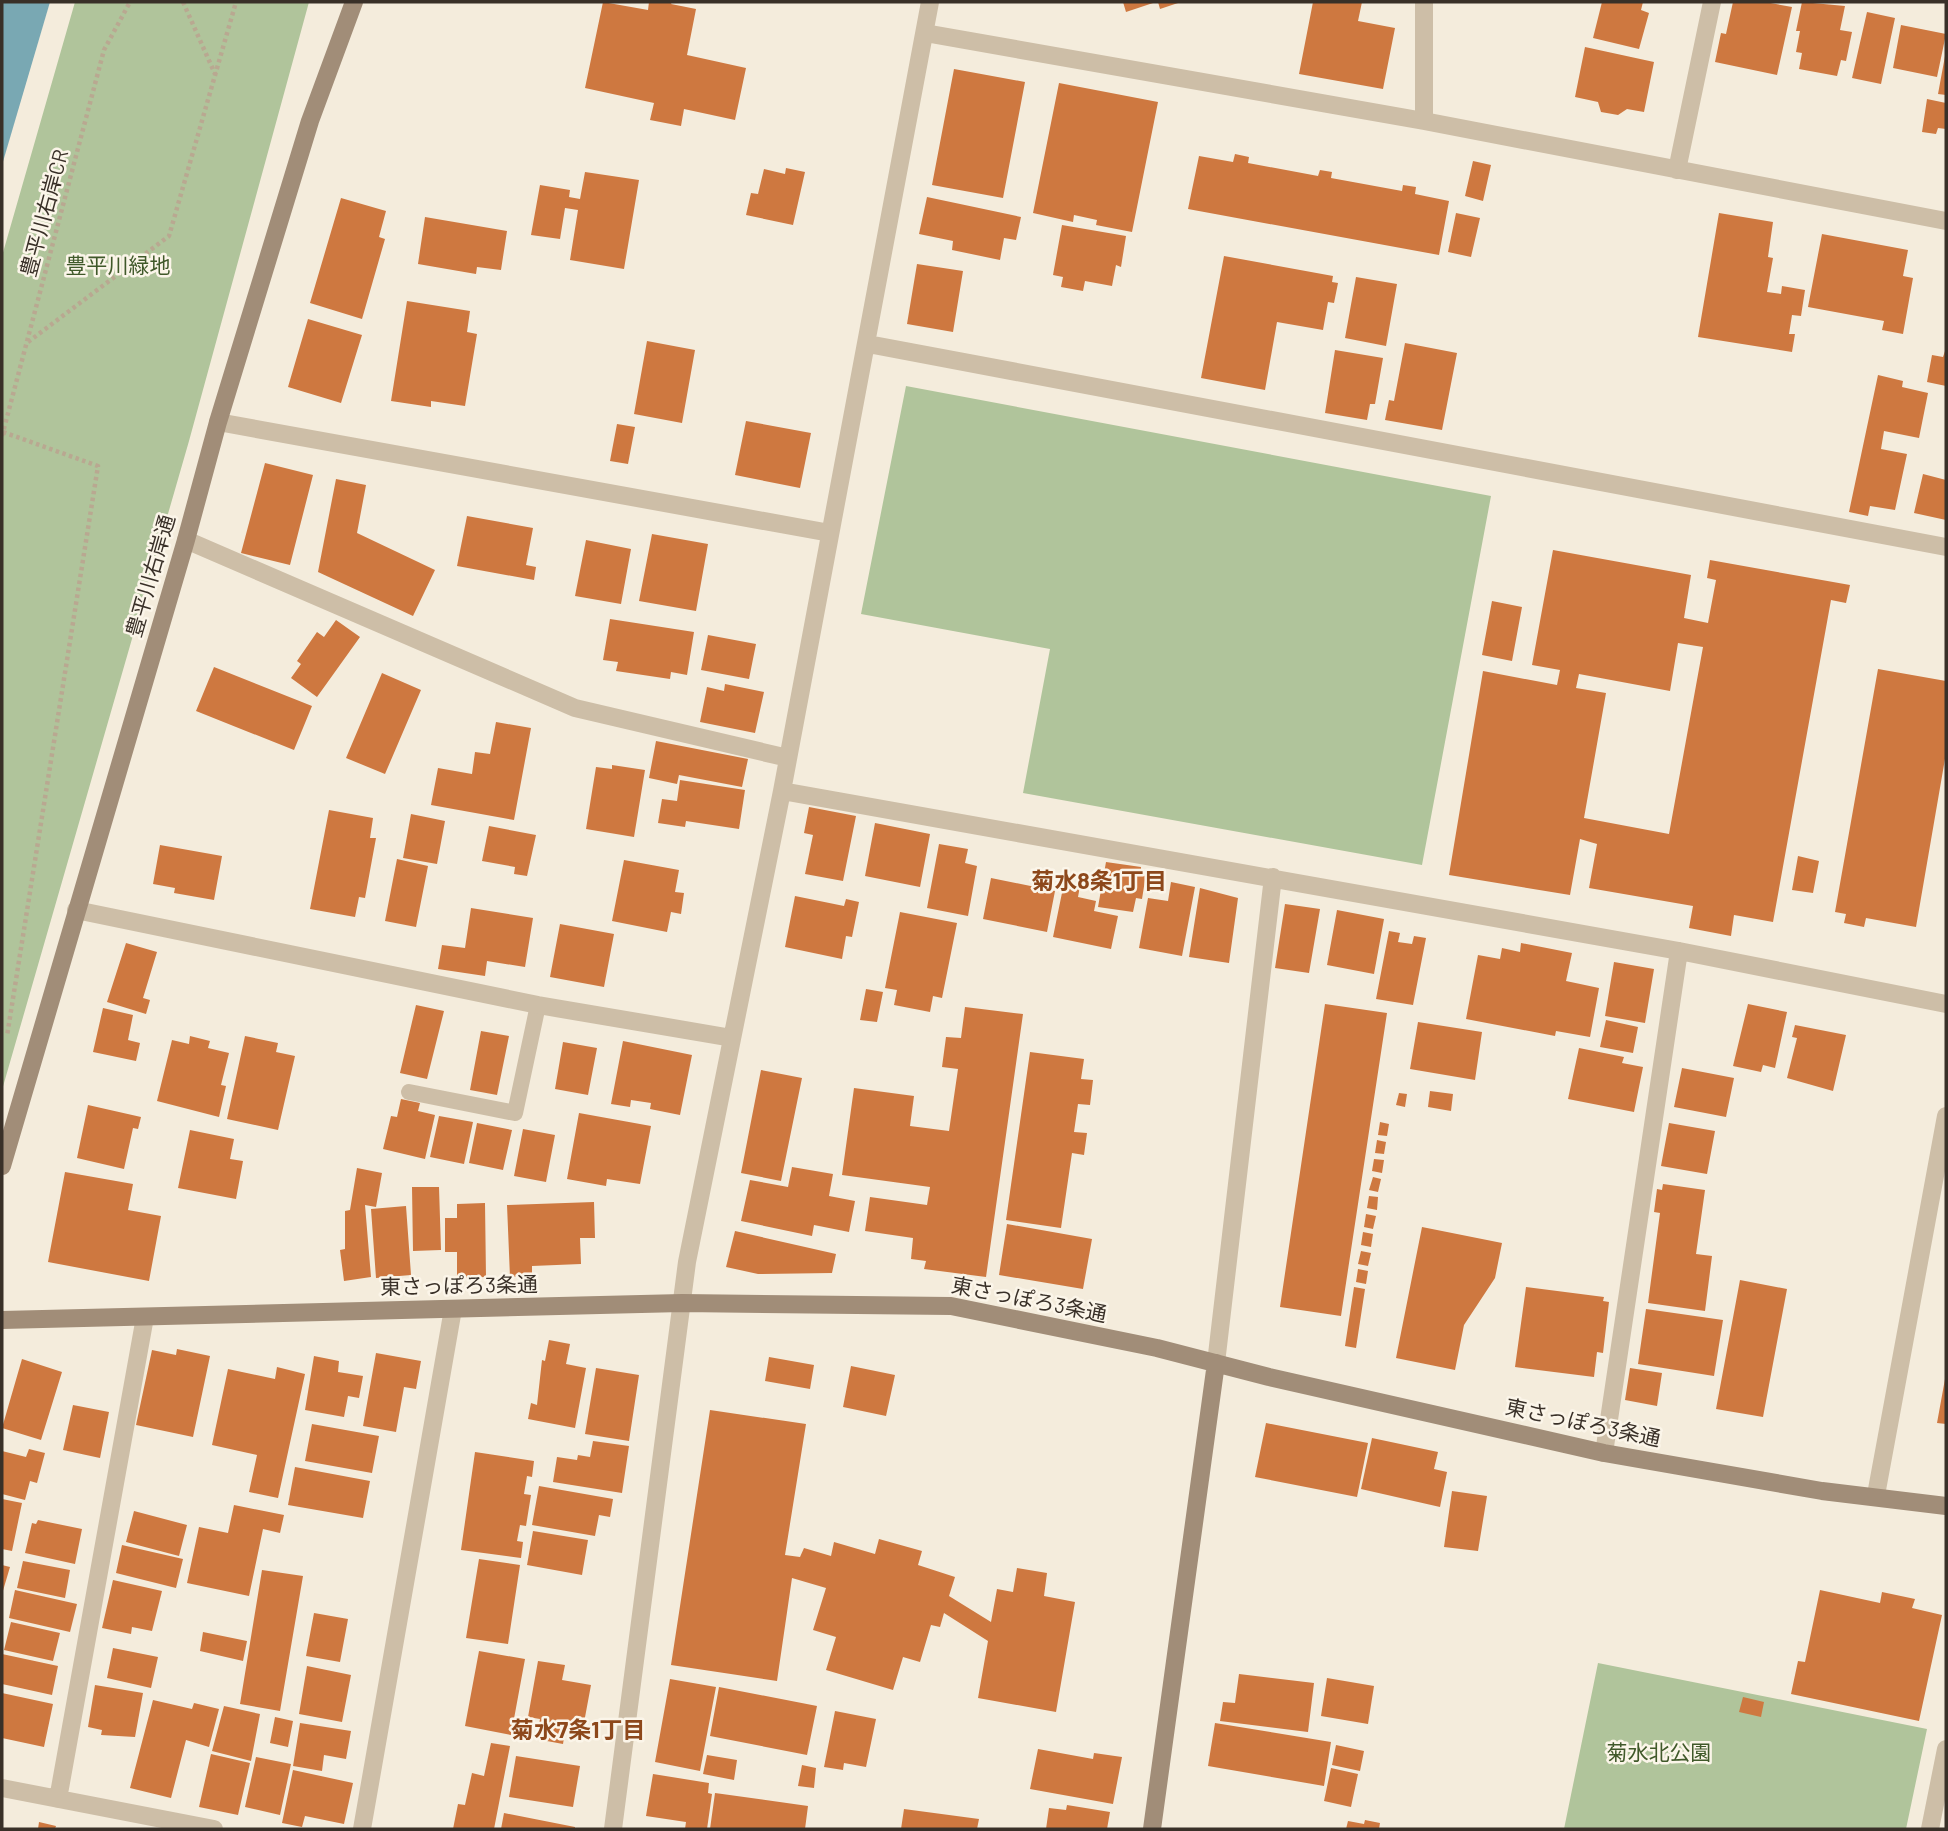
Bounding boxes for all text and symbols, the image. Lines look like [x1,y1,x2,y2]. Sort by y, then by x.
street label: 豊平川右岸CR [15,146,73,279]
park label: 豊平川緑地 [66,252,171,277]
street label: 豊平川右岸通 [120,512,179,640]
district label: 菊水8条1丁目 [1031,866,1167,894]
street label: 東さっぽろ3条通 [380,1271,538,1298]
street label: 東さっぽろ3条通 [949,1271,1109,1326]
street label: 東さっぽろ3条通 [1504,1393,1663,1450]
district label: 菊水7条1丁目 [511,1715,645,1743]
park label: 菊水北公園 [1607,1739,1712,1764]

